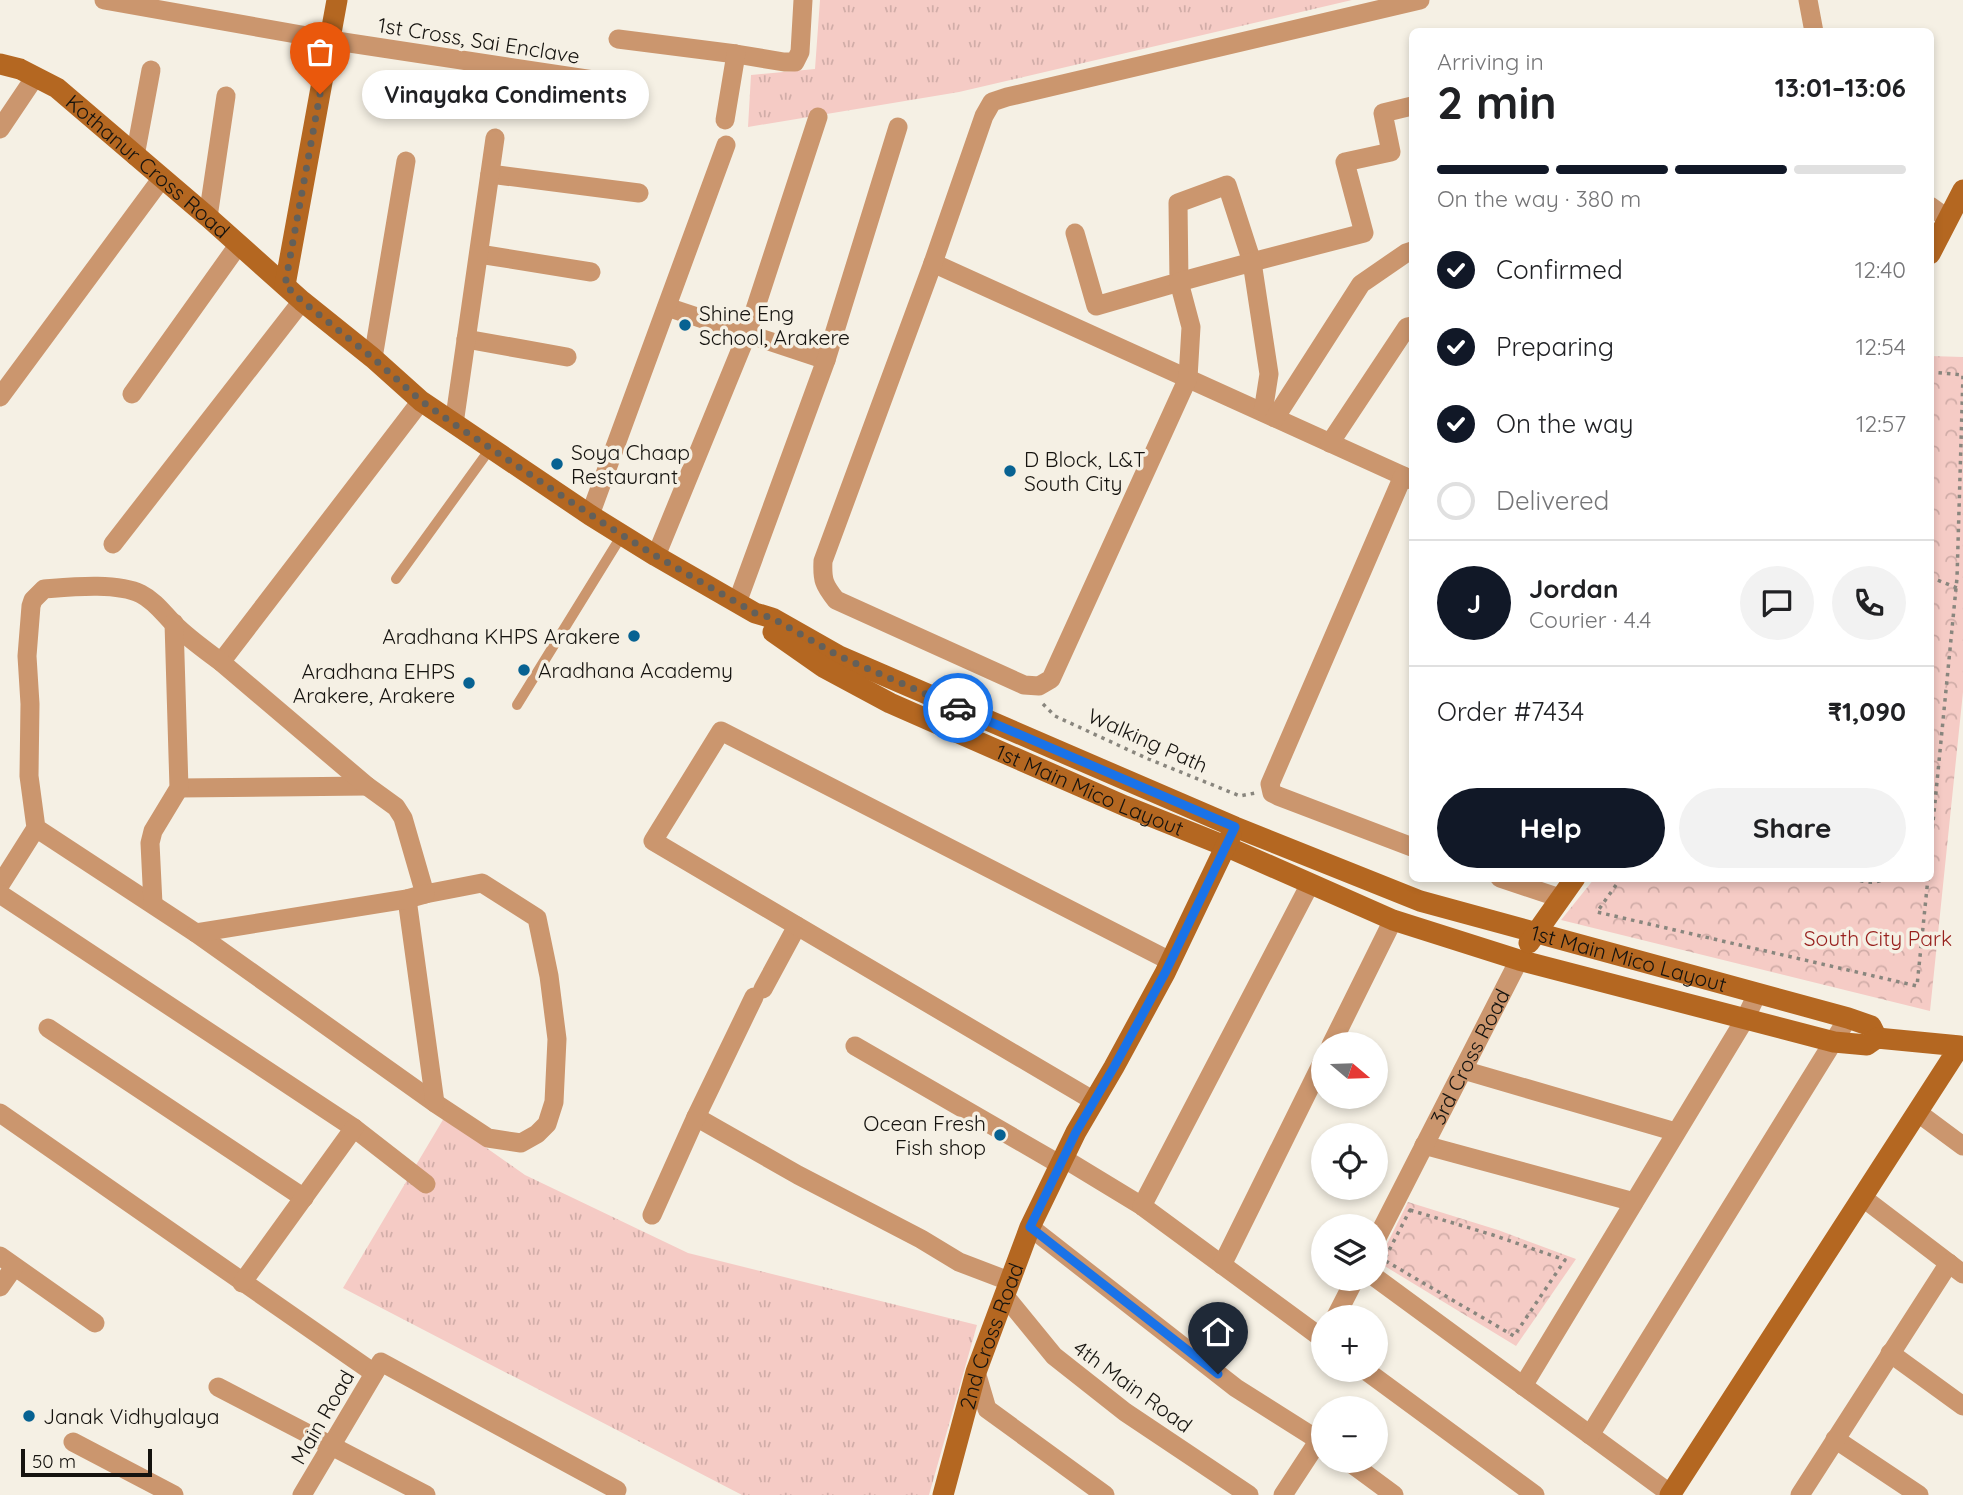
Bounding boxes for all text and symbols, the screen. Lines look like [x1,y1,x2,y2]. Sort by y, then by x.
street label: 1st Cross, Sai Enclave [376,11,582,69]
pin [290,22,350,94]
icon: bag [301,33,339,71]
text: Arriving in [1437,47,1544,76]
callout: Vinayaka Condiments [362,70,649,119]
text: 13:01–13:06 [1775,71,1906,104]
text: 2 min [1437,73,1557,131]
text: Vinayaka Condiments [384,80,627,109]
street label: Kothanur Cross Road [61,88,235,243]
text: On the way · 380 m [1437,184,1641,213]
icon: check [1437,251,1475,289]
text: Confirmed [1496,253,1623,286]
text: 12:40 [1855,255,1906,284]
place label: Shine Eng School, Arakere [699,300,850,350]
marker: Shine Eng School, Arakere [677,317,693,333]
icon: check [1437,328,1475,366]
text: Preparing [1496,330,1614,363]
text: 12:54 [1856,332,1906,361]
icon: check [1437,405,1475,443]
text: On the way [1496,407,1634,440]
text: 12:57 [1856,409,1906,438]
place label: Soya Chaap Restaurant [571,439,690,489]
place label: D Block, L&T South City [1024,446,1146,496]
marker: Soya Chaap Restaurant [549,456,565,472]
marker: D Block, L&T South City [1002,463,1018,479]
text: Delivered [1496,484,1609,517]
button: chat [1740,566,1814,640]
button: phone [1832,566,1906,640]
text: Jordan [1529,572,1618,605]
text: J [1467,587,1481,620]
text: Courier · 4.4 [1529,605,1651,634]
place label: Aradhana KHPS Arakere [382,623,620,649]
marker: Aradhana KHPS Arakere [626,628,642,644]
place label: Aradhana Academy [538,657,733,683]
place label: Aradhana EHPS Arakere, Arakere [293,658,455,708]
marker: Aradhana Academy [516,662,532,678]
courier [923,673,993,743]
marker: Aradhana EHPS Arakere, Arakere [461,675,477,691]
icon: car [939,689,977,727]
text: Order #7434 [1437,695,1584,728]
text: ₹1,090 [1828,695,1906,728]
street label: Walking Path [1084,702,1212,778]
street label: 1st Main Mico Layout [992,738,1188,841]
button: Help [1437,788,1665,868]
button: Share [1679,788,1906,868]
street label: 1st Main Mico Layout [1528,919,1730,997]
park label: South City Park [1804,925,1952,951]
street label: 3rd Cross Road [1424,984,1515,1129]
north arrow [1311,1032,1388,1110]
map controls [1311,1032,1388,1473]
place label: Ocean Fresh Fish shop [863,1110,986,1160]
button: locate [1311,1123,1388,1200]
marker: Ocean Fresh Fish shop [992,1127,1008,1143]
button: layers [1311,1214,1388,1291]
street label: 2nd Cross Road [954,1259,1029,1412]
pin [1188,1302,1248,1374]
button: + [1311,1305,1388,1382]
icon: home [1199,1313,1237,1351]
street label: 4th Main Road [1069,1334,1197,1438]
street label: Main Road [285,1365,359,1469]
button: − [1311,1396,1388,1473]
place label: Janak Vidhyalaya [43,1403,219,1429]
marker: Janak Vidhyalaya [21,1408,37,1424]
scale bar [21,1446,152,1478]
text: 50 m [32,1449,76,1473]

